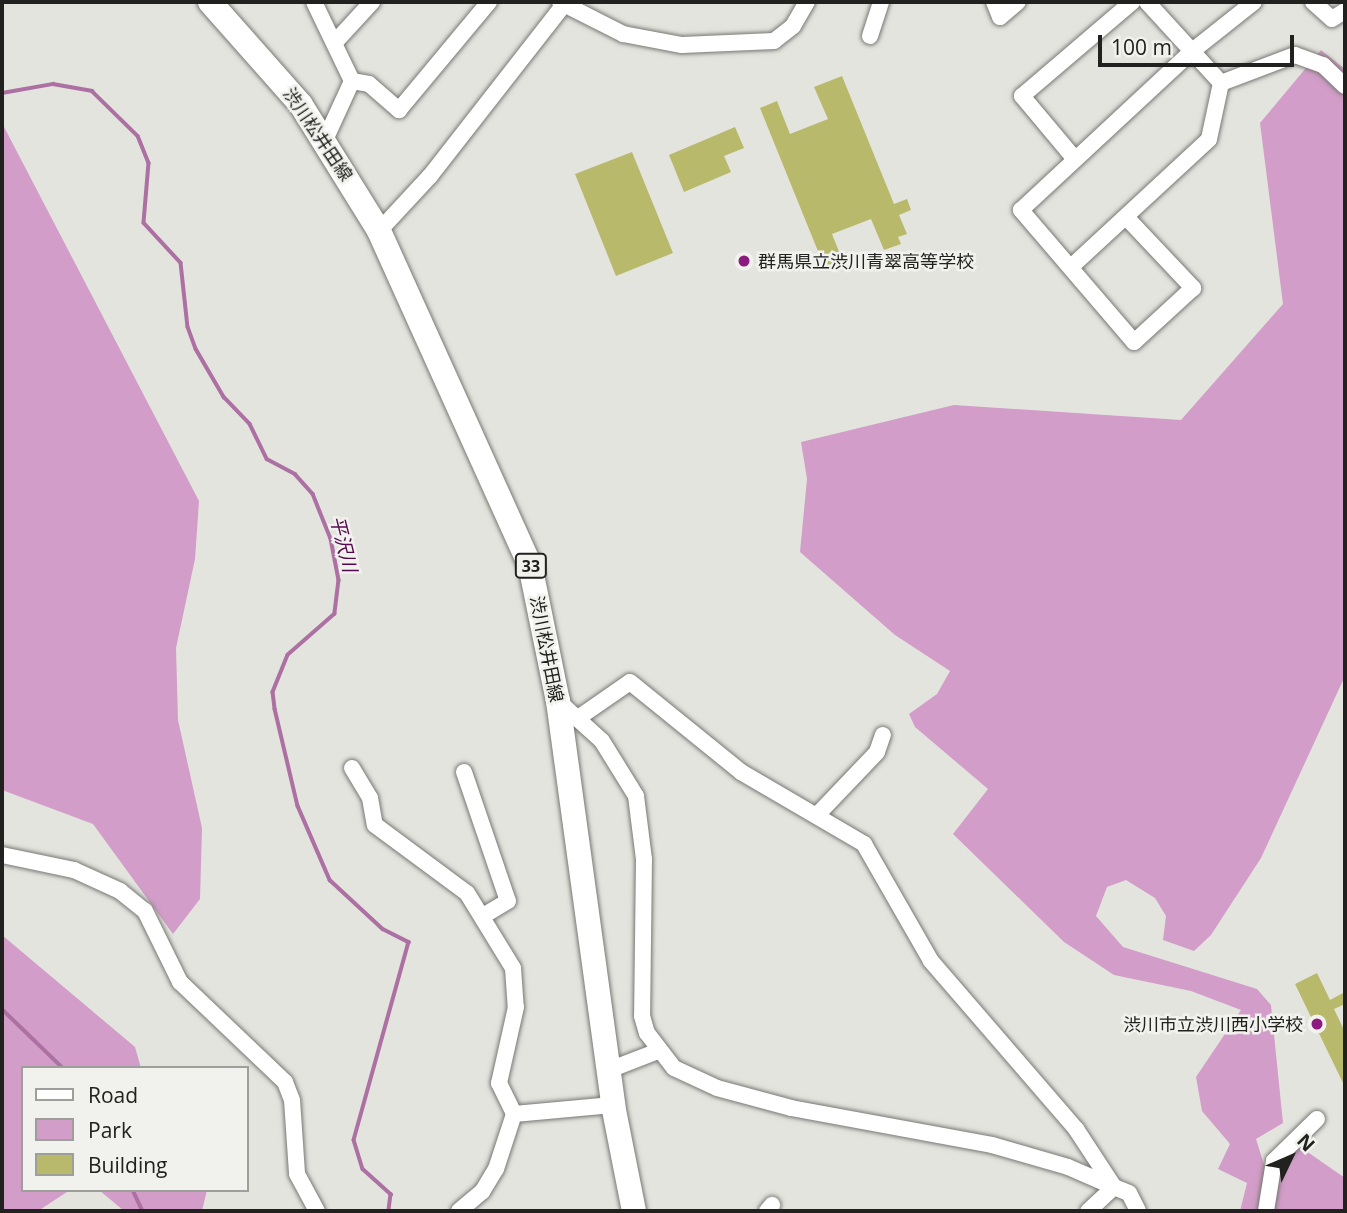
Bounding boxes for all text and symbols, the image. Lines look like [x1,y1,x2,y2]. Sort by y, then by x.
scale bar [1102,21,1298,65]
text: 100 m [1111,33,1172,61]
street label: 渋川松井田線 [279,83,357,185]
place label: 群馬県立渋川青翠高等学校 [758,250,974,272]
marker: 群馬県立渋川青翠高等学校 [736,253,752,269]
water label: 平沢川 [325,514,361,574]
road number: 33 [514,554,548,579]
street label: 渋川松井田線 [526,594,568,704]
place label: 渋川市立渋川西小学校 [1123,1013,1303,1035]
marker: 渋川市立渋川西小学校 [1309,1016,1325,1032]
legend [21,1066,248,1192]
text: Road [88,1081,138,1109]
text: Park [88,1116,132,1144]
north arrow [1256,1122,1326,1192]
text: N [1291,1128,1321,1157]
text: Building [88,1151,167,1179]

